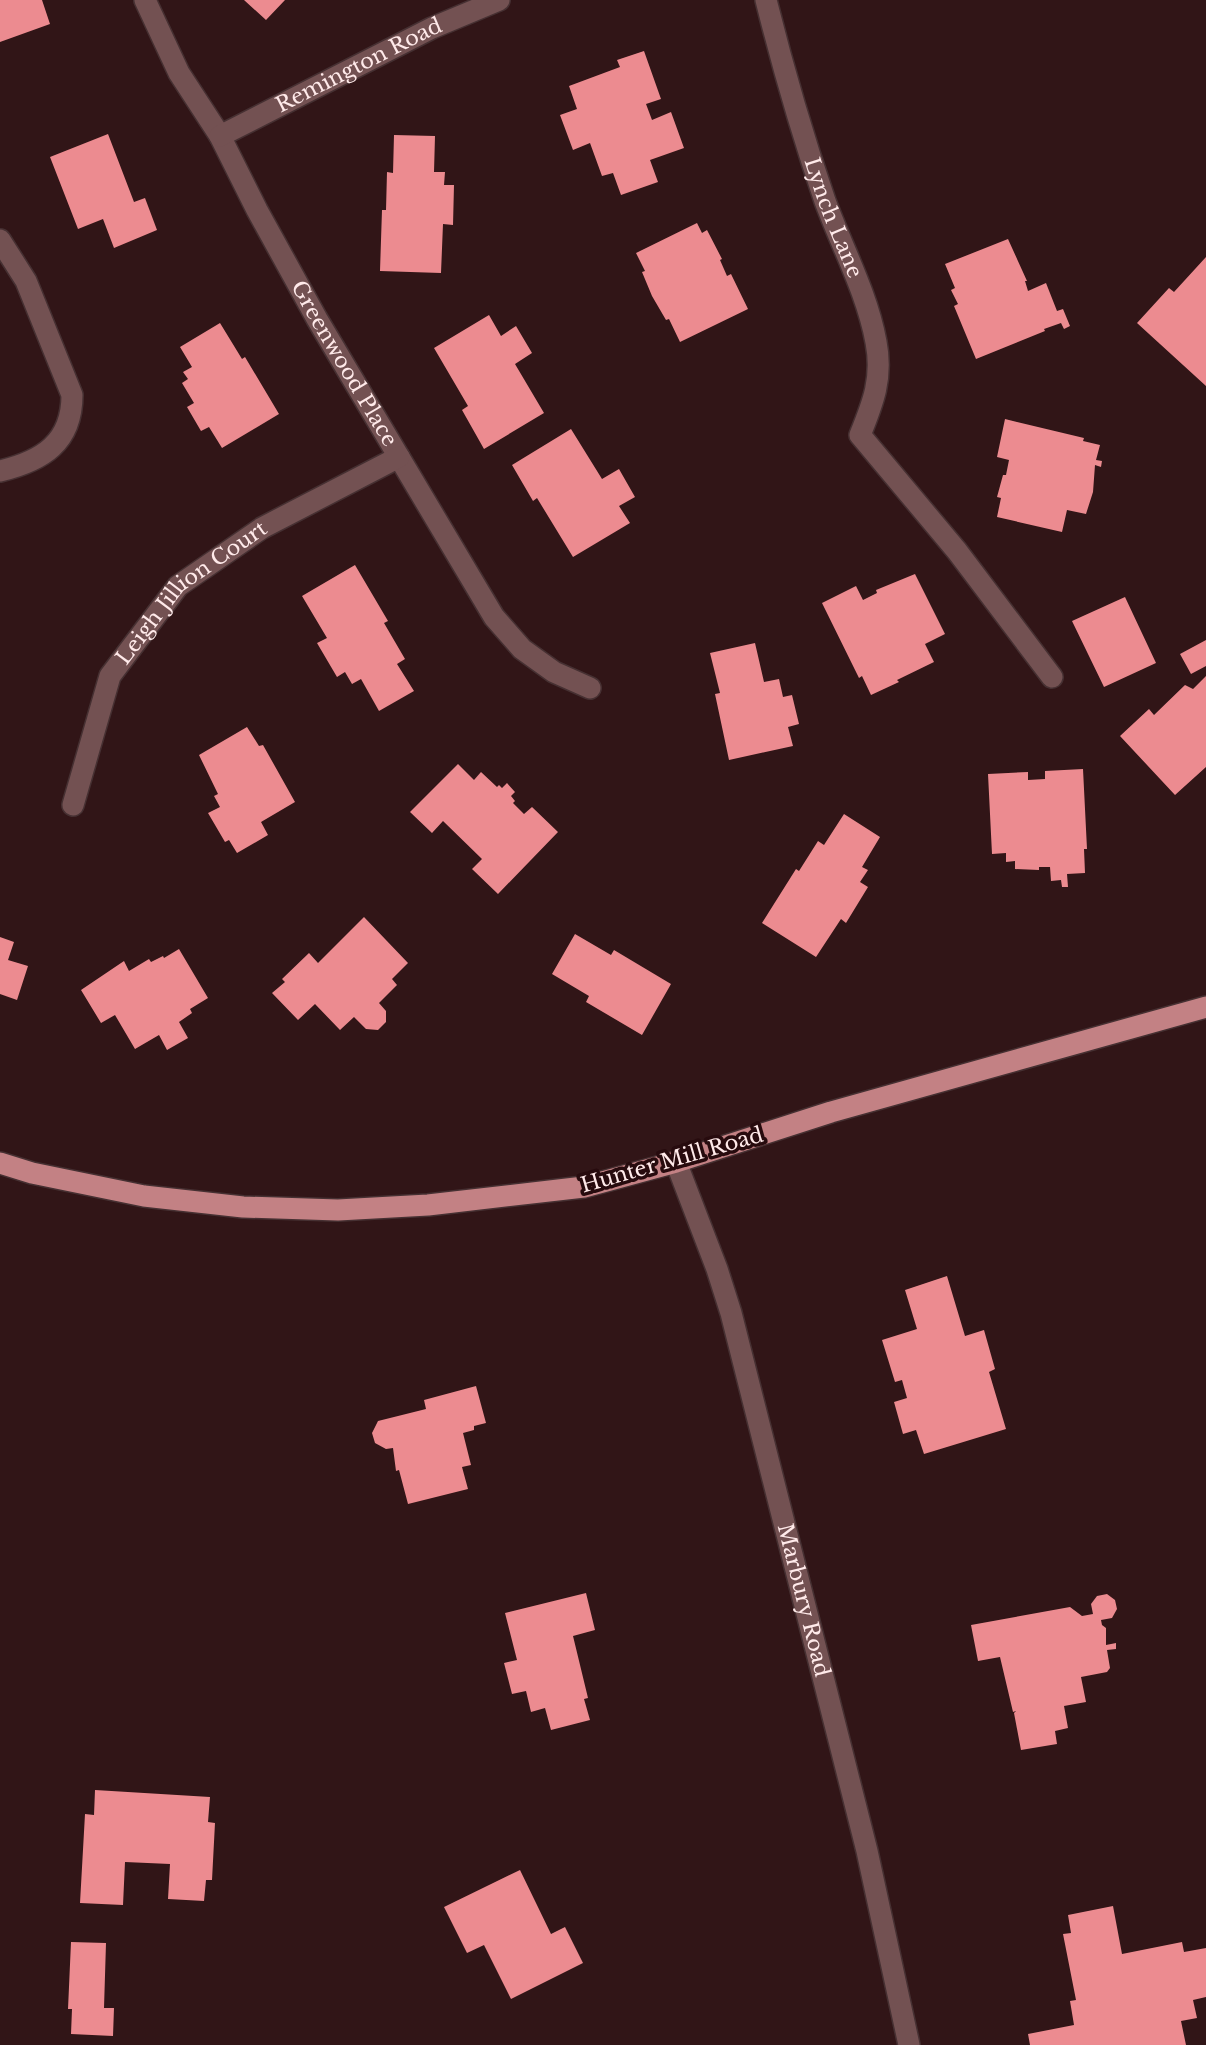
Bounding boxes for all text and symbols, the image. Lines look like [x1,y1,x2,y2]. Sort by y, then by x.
street label: Remington Road [271,12,446,118]
street label: Lynch Lane [798,154,868,282]
street label: Greenwood Place [286,276,403,451]
street label: Leigh Jillion Court [110,515,272,670]
street label: Hunter Mill Road [578,1122,766,1198]
street label: Marbury Road [772,1521,835,1680]

